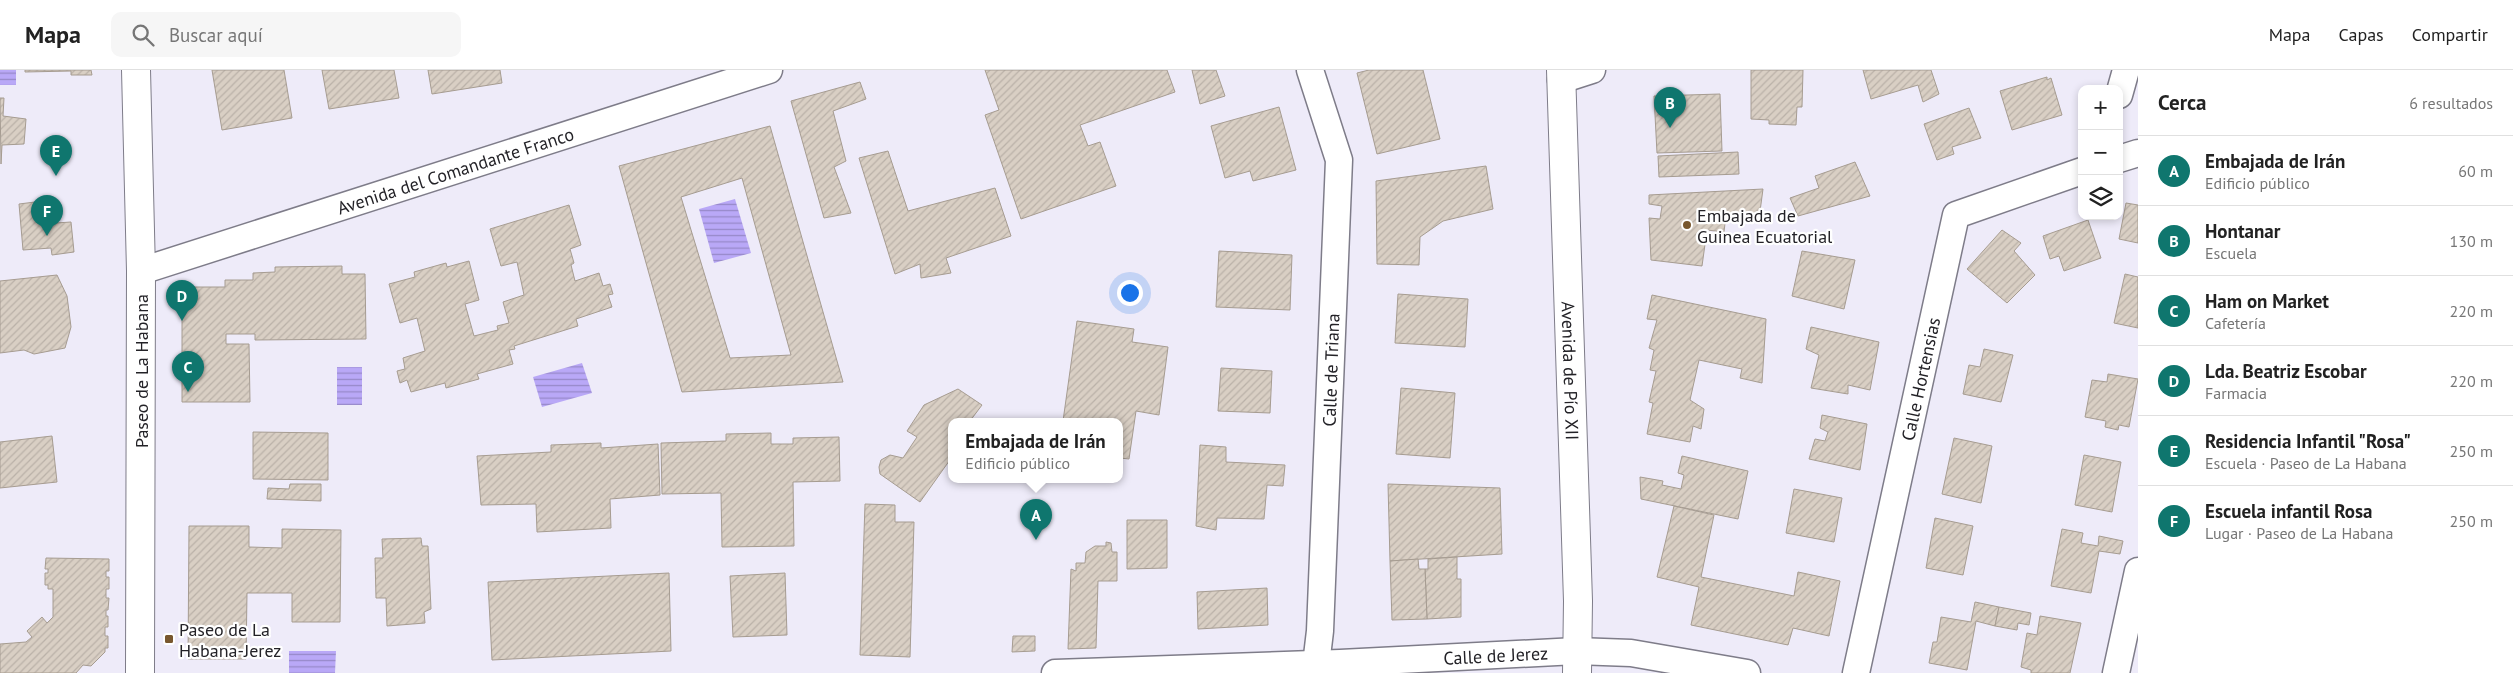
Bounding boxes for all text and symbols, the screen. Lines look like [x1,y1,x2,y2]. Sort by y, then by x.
search box [111,12,461,57]
text: Mapa [25,19,81,50]
icon: search [129,21,157,49]
text: Buscar aquí [169,23,263,47]
text: Mapa [2269,23,2311,46]
text: Capas [2339,23,2384,46]
text: Compartir [2412,23,2488,46]
map controls [2078,85,2123,220]
button: + [2078,85,2123,130]
pin: B [1654,87,1686,128]
text: Cerca [2158,89,2207,116]
text: 6 resultados [2409,93,2493,113]
street label: Avenida del Comandante Franco [334,122,577,219]
button: − [2078,130,2123,175]
pin: E [40,135,72,176]
text: Embajada de Irán [2205,149,2345,173]
text: A [2169,161,2179,181]
text: 60 m [2458,161,2493,181]
text: Edificio público [2205,173,2310,193]
button: layers [2078,175,2123,220]
pin: F [31,195,63,236]
place label: Embajada de Guinea Ecuatorial [1697,204,1833,248]
marker: Embajada de Guinea Ecuatorial [1681,219,1693,231]
text: Hontanar [2205,219,2280,243]
text: B [2169,231,2179,251]
text: 130 m [2450,231,2493,251]
text: Escuela [2205,243,2257,263]
pin: D [166,280,198,321]
your location [1117,280,1143,306]
text: Ham on Market [2205,289,2329,313]
street label: Paseo de La Habana [130,294,153,448]
street label: Avenida de Pío XII [1557,301,1584,441]
text: C [2170,301,2178,321]
text: 220 m [2450,301,2493,321]
street label: Calle de Triana [1318,313,1344,427]
text: Cafetería [2205,313,2266,333]
street label: Calle Hortensias [1896,315,1945,443]
pin: C [172,351,204,392]
text: Lda. Beatriz Escobar [2205,359,2367,383]
text: D [2169,371,2179,391]
text: 220 m [2450,371,2493,391]
text: Farmacia [2205,383,2267,403]
popup [948,418,1123,483]
text: Embajada de Irán [965,429,1106,453]
text: Residencia Infantil "Rosa" [2205,429,2411,453]
text: E [2170,441,2178,461]
text: 250 m [2450,441,2493,461]
text: Edificio público [965,453,1070,473]
text: Escuela · Paseo de La Habana [2205,453,2407,473]
pin: A [1020,499,1052,540]
text: Escuela infantil Rosa [2205,499,2373,523]
text: F [2170,511,2178,531]
text: 250 m [2450,511,2493,531]
text: Lugar · Paseo de La Habana [2205,523,2393,543]
place label: Paseo de La Habana-Jerez [179,618,281,662]
marker: Paseo de La Habana-Jerez [163,633,175,645]
street label: Calle de Jerez [1443,641,1548,669]

